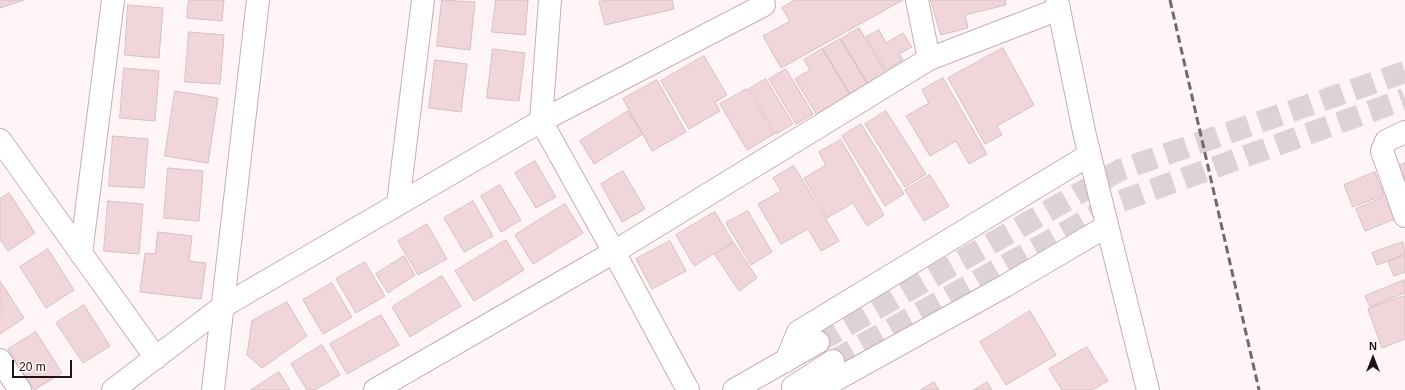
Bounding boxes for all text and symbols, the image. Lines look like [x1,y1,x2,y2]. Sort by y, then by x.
north arrow [1353,338,1393,378]
text: N [1369,340,1377,352]
scale bar [14,352,74,378]
text: 20 m [19,360,46,374]

